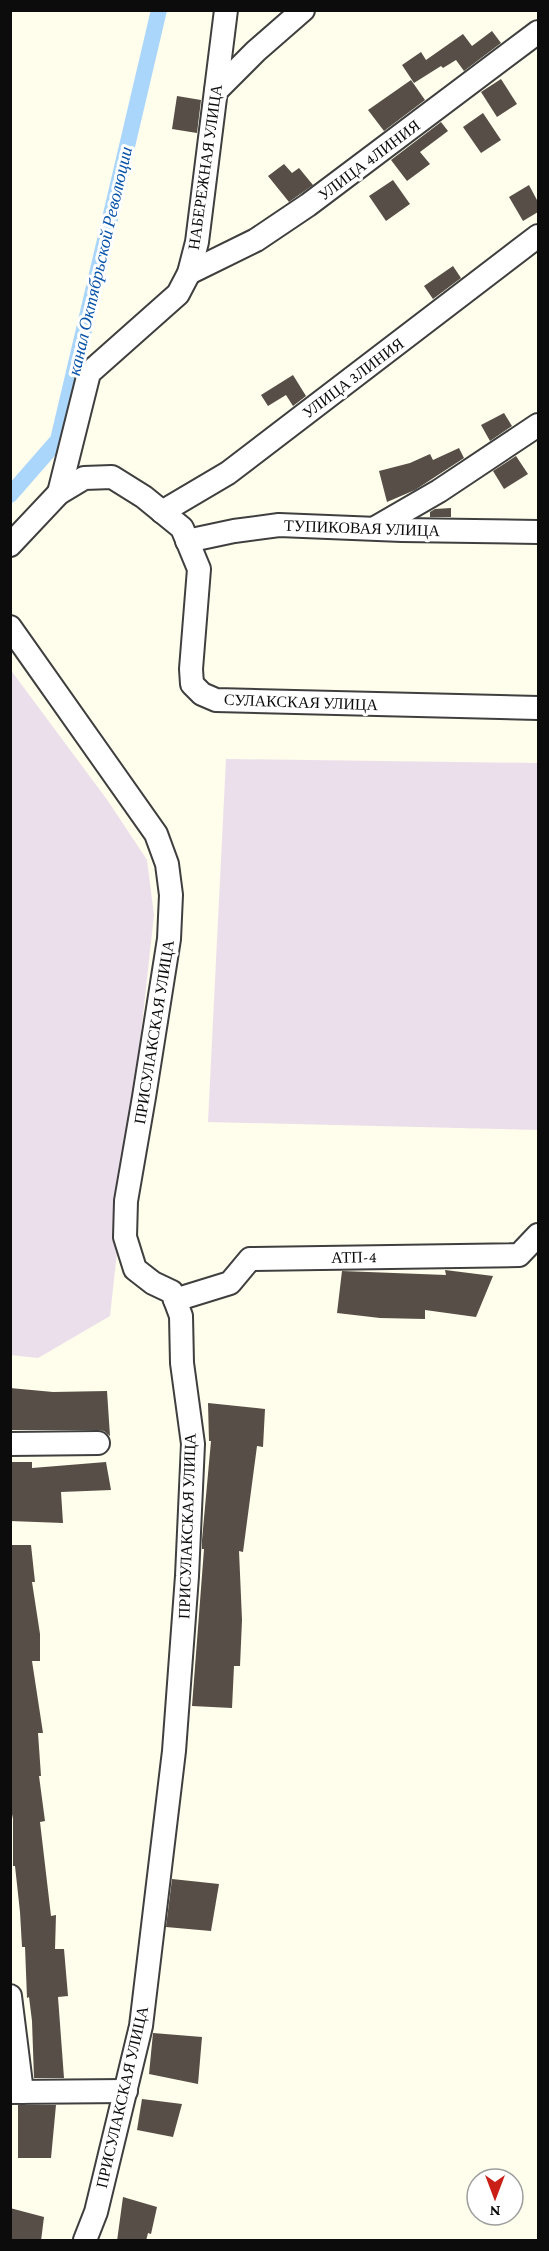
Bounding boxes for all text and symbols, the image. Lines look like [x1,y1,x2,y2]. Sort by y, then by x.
street label: НАБЕРЕЖНАЯ УЛИЦА [185,83,226,251]
street label: УЛИЦА 4ЛИНИЯ [315,116,424,204]
water label: канал Октябрьской Революции [64,145,136,377]
street label: УЛИЦА 3ЛИНИЯ [299,334,408,422]
street label: ТУПИКОВАЯ УЛИЦА [284,517,441,540]
street label: СУЛАКСКАЯ УЛИЦА [224,691,379,714]
street label: ПРИСУЛАКСКАЯ УЛИЦА [131,938,178,1125]
street label: АТП-4 [331,1248,377,1266]
street label: ПРИСУЛАКСКАЯ УЛИЦА [175,1432,200,1619]
street label: ПРИСУЛАКСКАЯ УЛИЦА [93,2004,152,2190]
north arrow [465,2167,525,2227]
text: N [489,2203,500,2220]

